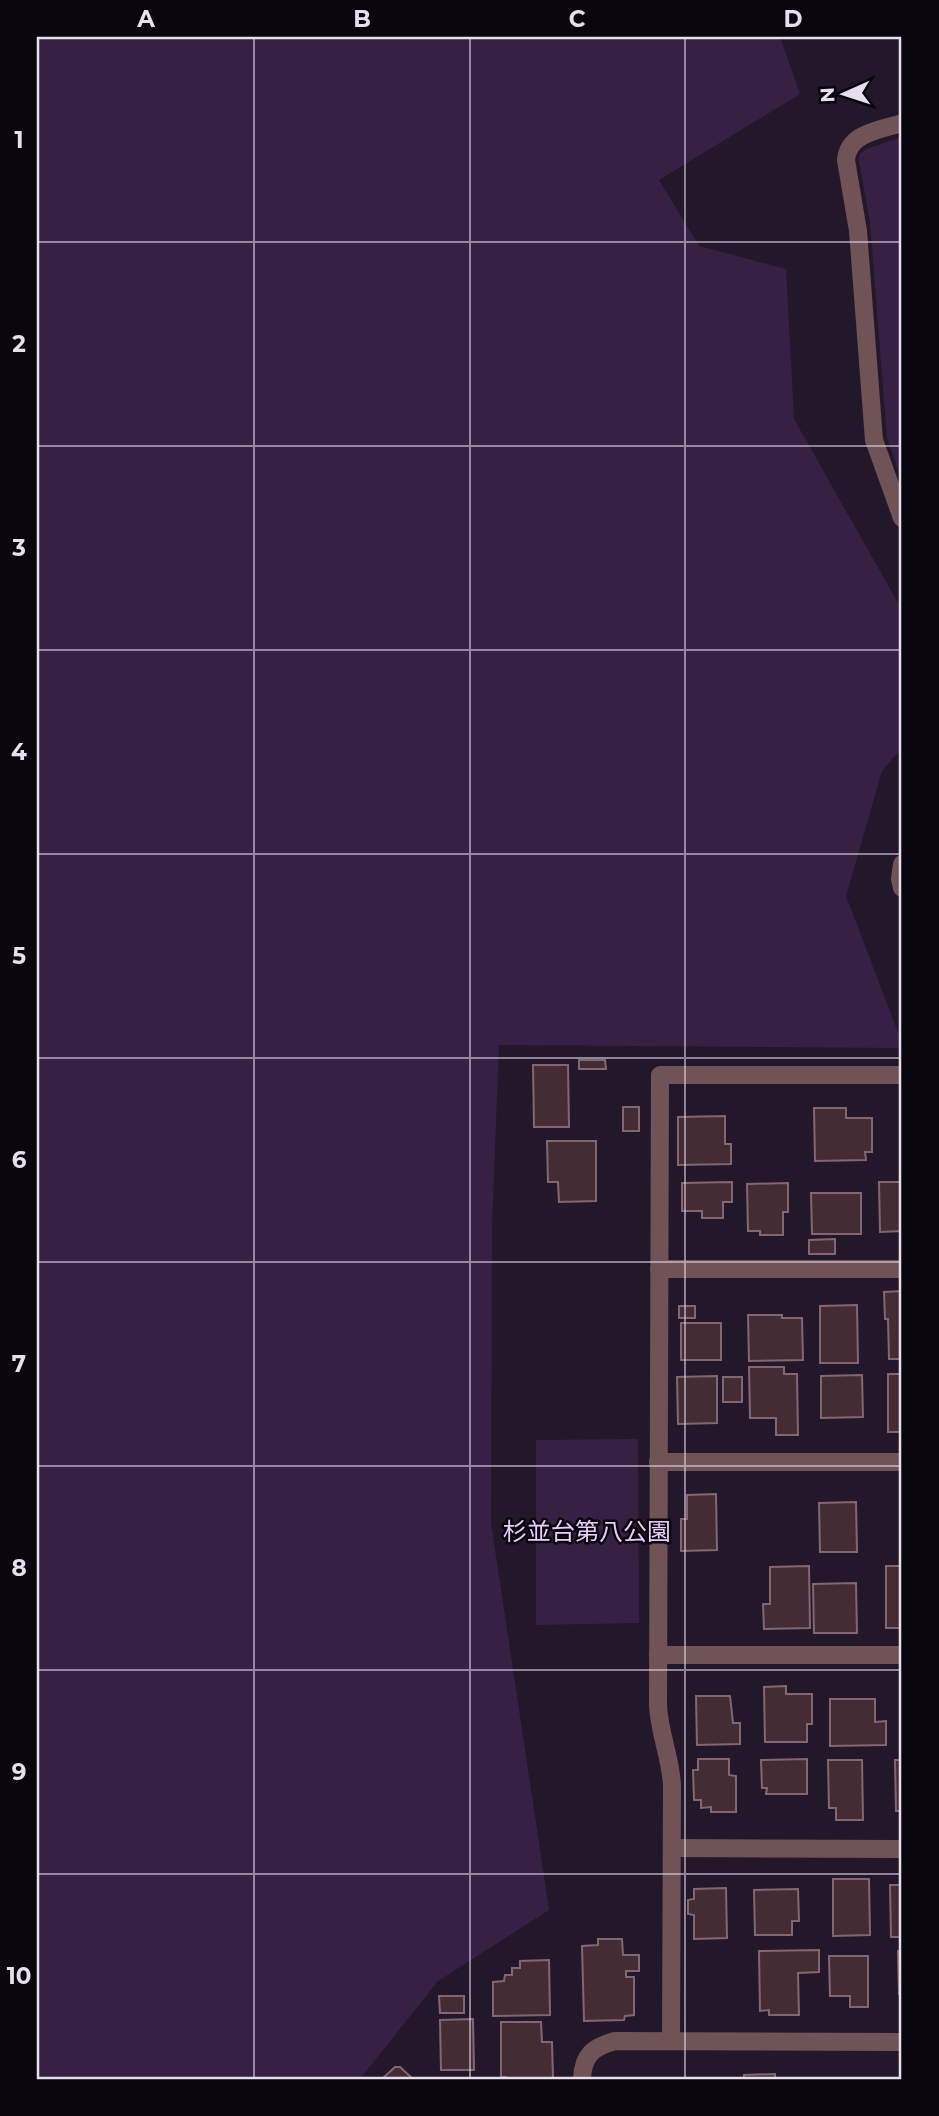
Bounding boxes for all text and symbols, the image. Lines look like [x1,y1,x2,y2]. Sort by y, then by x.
text: A [136,5,155,33]
text: B [353,5,371,33]
text: C [569,5,586,33]
text: D [784,5,803,33]
north arrow [810,60,880,130]
text: N [816,87,839,103]
text: 1 [14,126,24,154]
text: 2 [12,330,26,358]
text: 3 [11,534,26,562]
text: 4 [11,738,27,766]
text: 5 [12,942,26,970]
text: 6 [12,1146,27,1174]
text: 7 [12,1350,26,1378]
park label: 杉並台第八公園 [503,1517,671,1546]
text: 8 [11,1554,27,1582]
text: 9 [12,1758,26,1786]
text: 10 [7,1962,31,1990]

